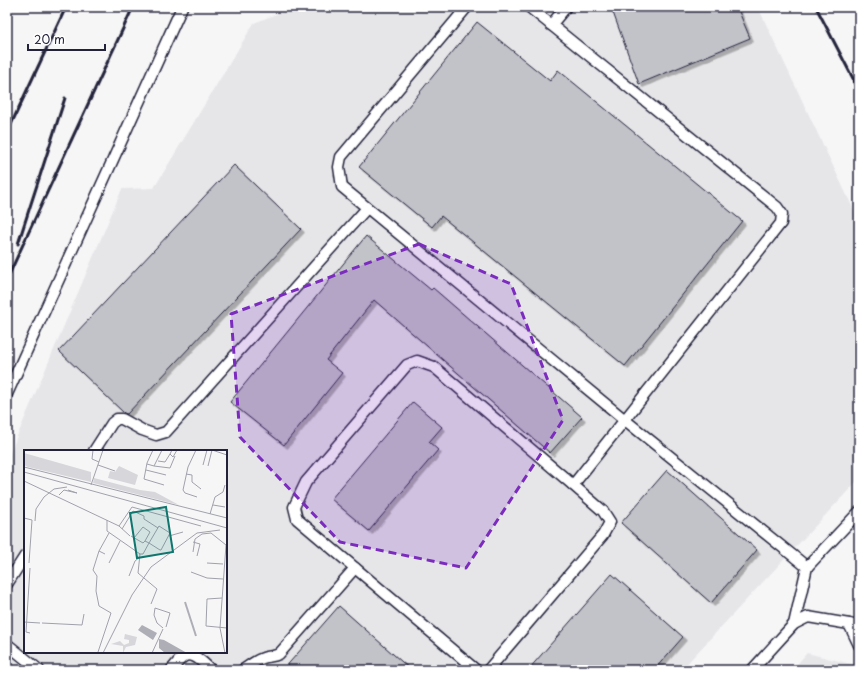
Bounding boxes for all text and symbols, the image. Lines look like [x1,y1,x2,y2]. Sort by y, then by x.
scale bar [28,26,105,52]
text: 20 m [34,30,65,48]
inset map [24,450,227,653]

